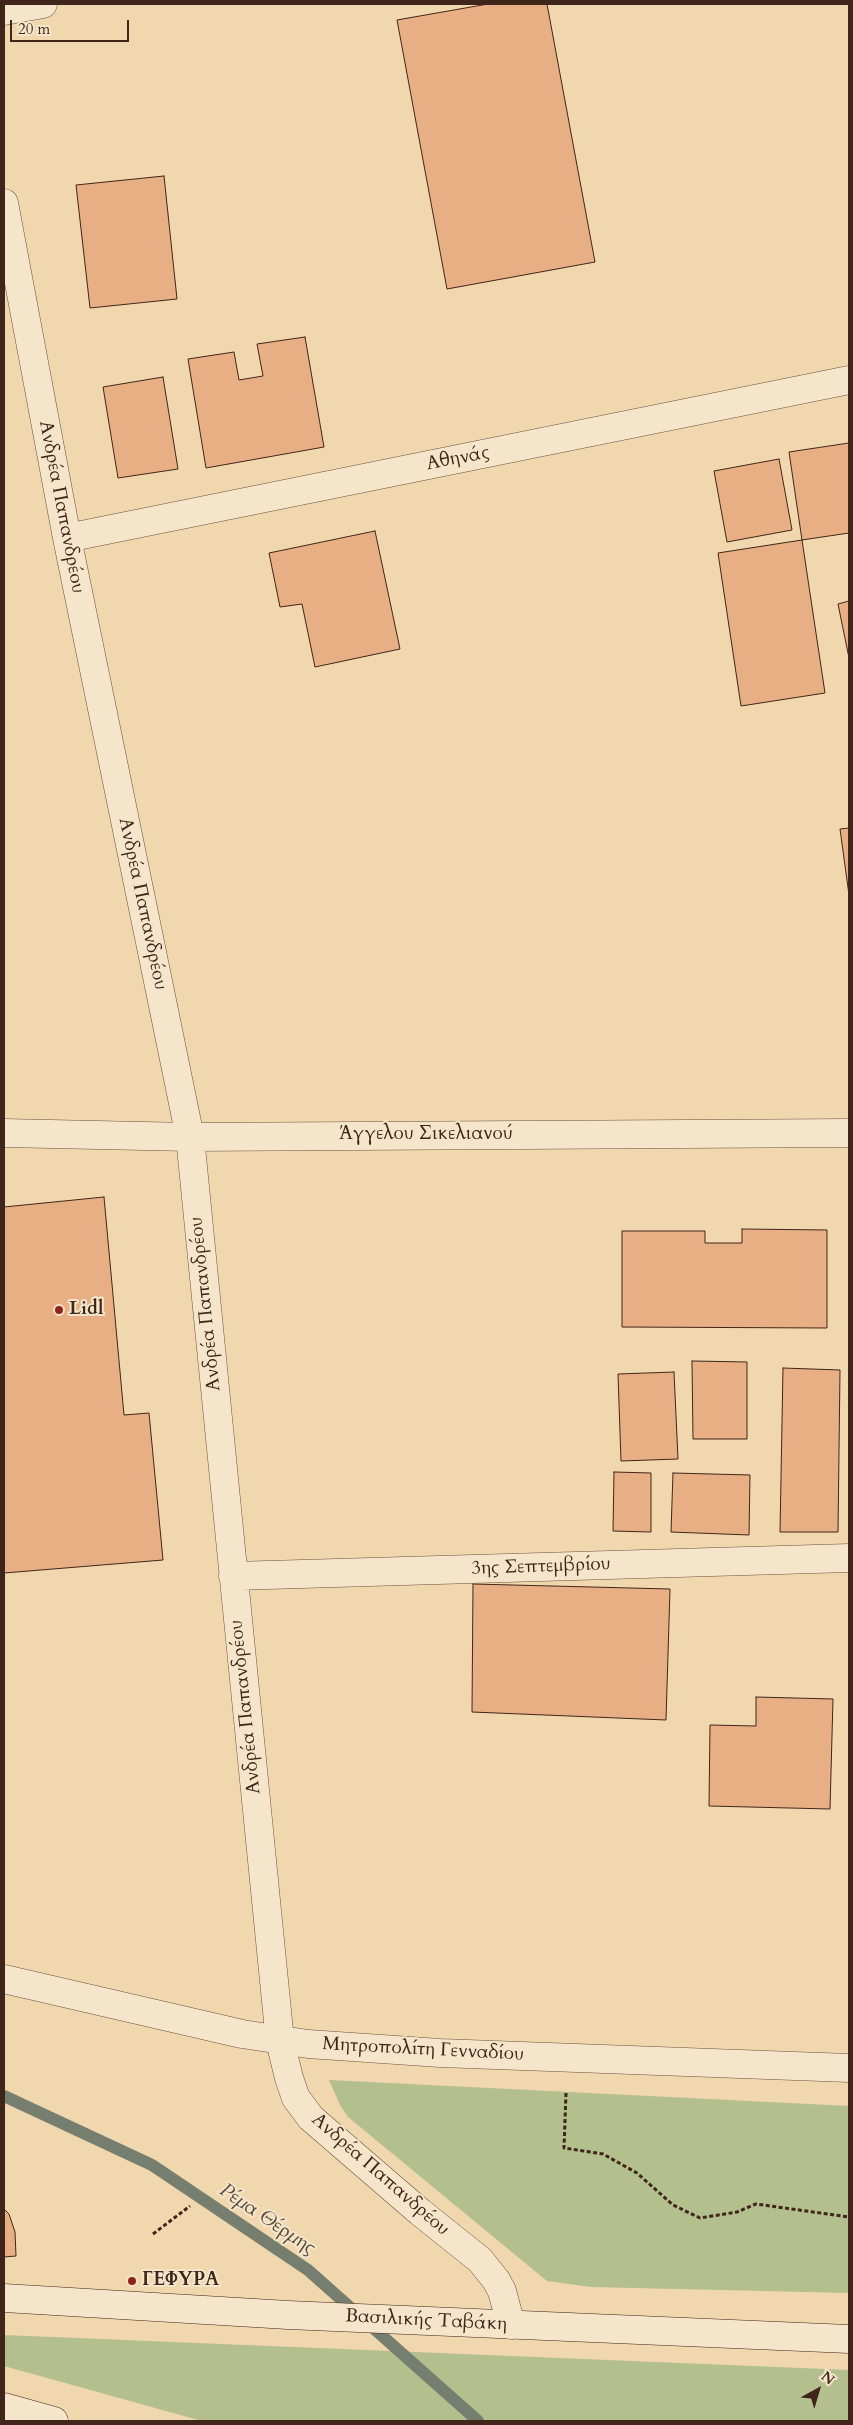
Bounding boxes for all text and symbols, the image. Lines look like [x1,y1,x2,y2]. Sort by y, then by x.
scale bar [12,10,131,42]
text: 20 m [18,19,50,39]
street label: Ανδρέα Παπανδρέου [33,419,89,595]
street label: Αθηνάς [425,442,491,476]
street label: Ανδρέα Παπανδρέου [113,816,171,992]
street label: Άγγελου Σικελιανού [339,1124,513,1146]
street label: Ανδρέα Παπανδρέου [185,1216,227,1392]
place label: Lidl [69,1299,103,1321]
marker: Lidl [53,1304,65,1316]
street label: 3ης Σεπτεμβρίου [471,1553,611,1581]
street label: Ανδρέα Παπανδρέου [225,1619,267,1795]
street label: Μητροπολίτη Γενναδίου [322,2033,524,2067]
street label: Ανδρέα Παπανδρέου [306,2109,454,2241]
water label: Ρέμα Θέρμης [214,2179,320,2261]
place label: ΓΕΦΥΡΑ [142,2270,219,2292]
marker: ΓΕΦΥΡΑ [126,2275,138,2287]
street label: Βασιλικής Ταβάκη [345,2305,507,2337]
north arrow [793,2365,843,2415]
text: N [817,2367,838,2389]

